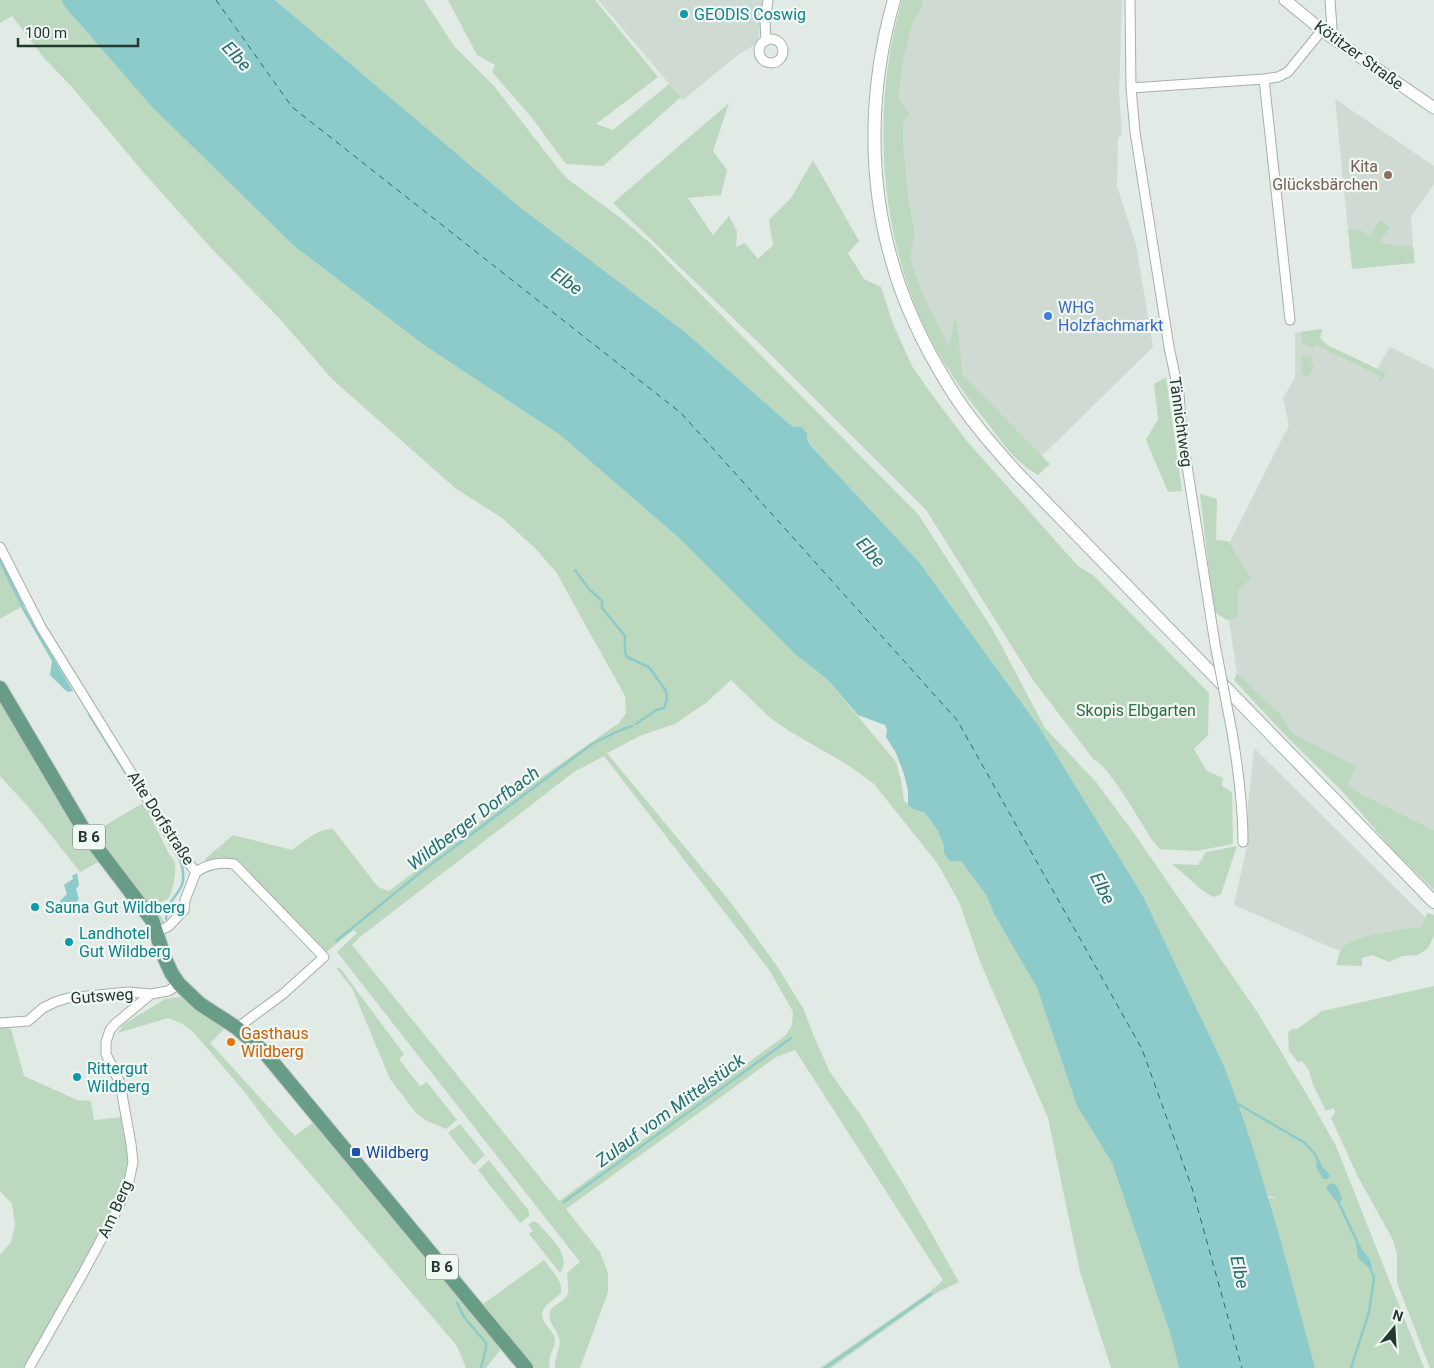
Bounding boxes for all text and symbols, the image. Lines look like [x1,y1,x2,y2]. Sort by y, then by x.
place label: GEODIS Coswig [694,5,806,24]
marker: GEODIS Coswig [678,8,690,20]
scale bar [18,15,138,47]
street label: Kötitzer Straße [1311,16,1407,94]
text: 100 m [25,24,67,42]
water label: Elbe [218,37,256,75]
place label: Kita Glücksbärchen [1272,157,1378,194]
marker: Kita Glücksbärchen [1382,169,1394,181]
water label: Elbe [547,263,587,299]
place label: WHG Holzfachmarkt [1058,298,1163,335]
marker: WHG Holzfachmarkt [1042,310,1054,322]
street label: Tännichtweg [1165,376,1197,468]
water label: Elbe [852,533,890,571]
park label: Skopis Elbgarten [1076,701,1196,720]
water label: Wildberger Dorfbach [403,762,543,874]
street label: Alte Dorfstraße [124,768,198,868]
road number: B 6 [73,824,105,850]
water label: Elbe [1086,868,1120,908]
place label: Sauna Gut Wildberg [45,898,185,917]
marker: Sauna Gut Wildberg [29,901,41,913]
place label: Landhotel Gut Wildberg [79,924,171,961]
marker: Landhotel Gut Wildberg [63,936,75,948]
street label: Gutsweg [70,984,134,1008]
place label: Gasthaus Wildberg [241,1024,309,1061]
marker: Gasthaus Wildberg [225,1036,237,1048]
water label: Zulauf vom Mittelstück [591,1048,749,1172]
place label: Rittergut Wildberg [87,1059,150,1096]
marker: Rittergut Wildberg [71,1071,83,1083]
place label: Wildberg [366,1143,429,1162]
marker: Wildberg [350,1146,362,1158]
street label: Am Berg [94,1177,136,1241]
road number: B 6 [426,1254,458,1280]
water label: Elbe [1226,1254,1254,1290]
north arrow [1369,1303,1419,1353]
text: N [1391,1306,1405,1325]

